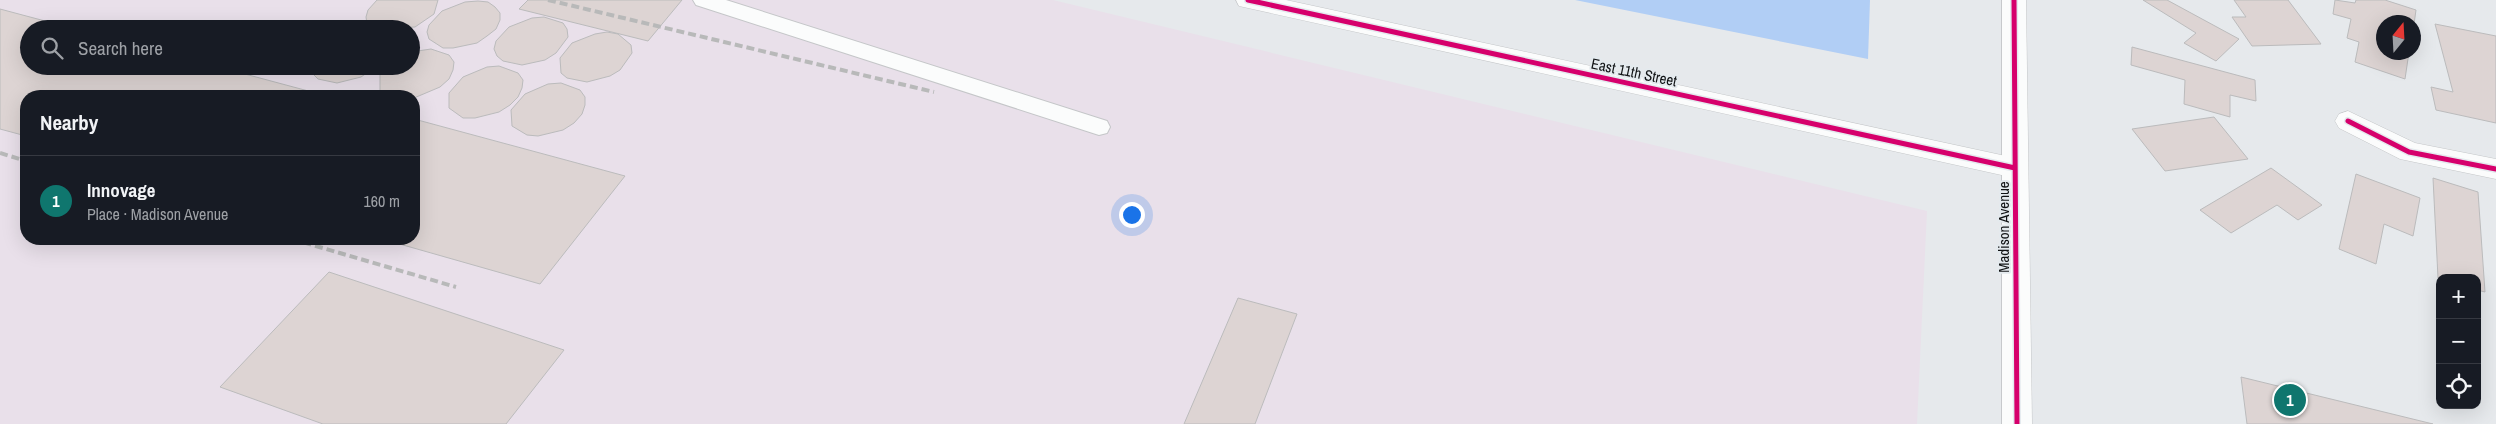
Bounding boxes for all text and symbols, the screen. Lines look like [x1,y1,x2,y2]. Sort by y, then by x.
north arrow [2376,15,2421,60]
search box [20,20,420,75]
icon: search [38,34,66,62]
text: Search here [78,35,163,61]
street label: East 11th Street [1589,53,1679,91]
text: Nearby [40,108,98,137]
text: Innovage [87,177,155,203]
street label: Madison Avenue [1993,181,2014,273]
text: 1 [52,190,60,212]
text: 160 m [364,190,400,212]
your location [1119,202,1145,228]
text: Place · Madison Avenue [87,203,228,225]
map controls [2436,274,2481,409]
button: + [2436,274,2481,319]
button: − [2436,319,2481,364]
button: locate [2436,364,2481,409]
pin: 1 [2274,381,2306,419]

